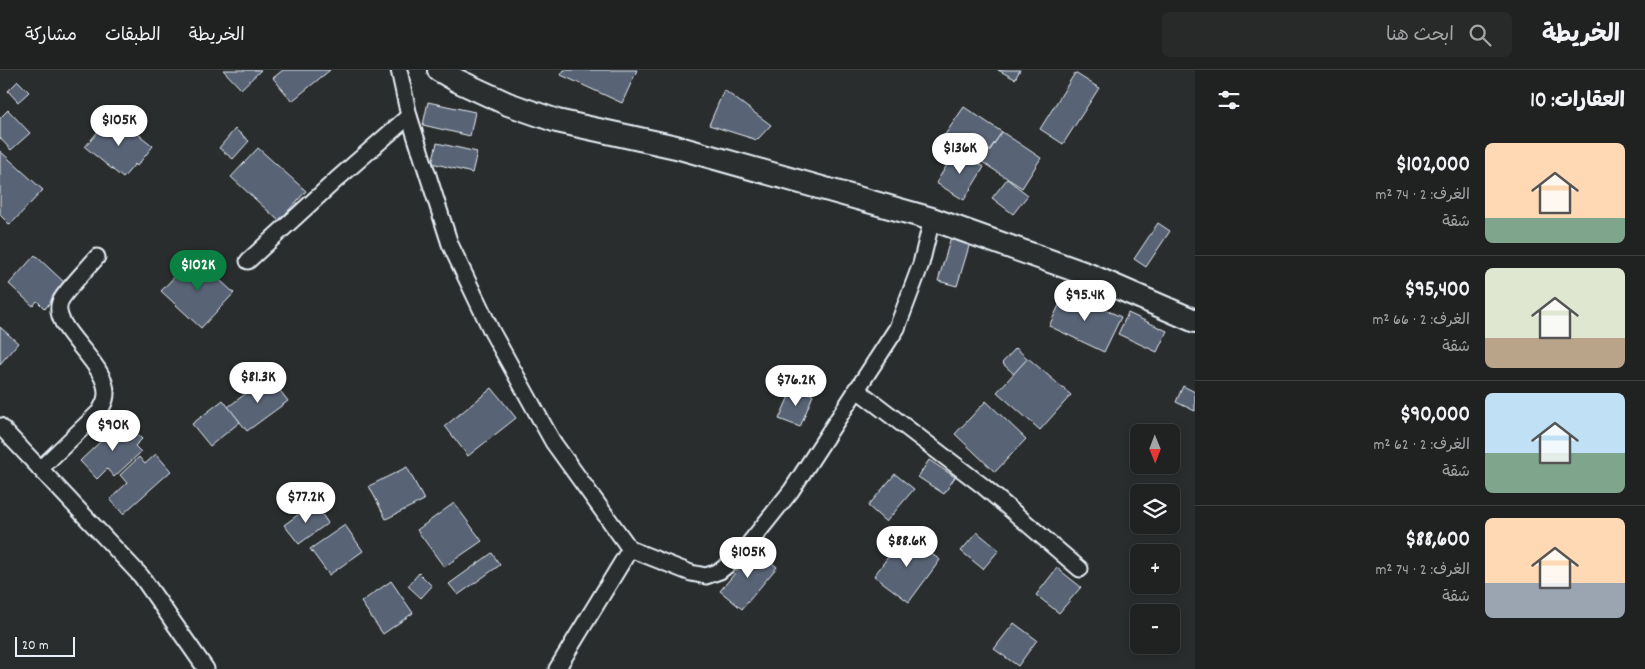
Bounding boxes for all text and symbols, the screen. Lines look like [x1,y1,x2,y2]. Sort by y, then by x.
search box [1162,12,1512,57]
text: الخريطة [1542,19,1620,53]
icon: search [1466,21,1494,49]
text: ابحث هنا [1386,23,1454,50]
text: مشاركة [25,24,77,49]
text: الطبقات [105,24,161,49]
text: الخريطة [189,24,245,49]
icon: filters [1215,86,1243,114]
text: العقارات: 10 [1530,87,1625,117]
pin: $105K [84,104,154,147]
text: $105K [101,109,137,132]
pin: $136K [925,132,995,175]
text: $136K [943,137,977,160]
text: $102,000 [1396,151,1470,181]
icon: home [1525,163,1585,223]
text: الغرف: 2 · 74 m² [1376,184,1470,207]
text: شقة [1442,211,1470,234]
pin: $102K [163,250,233,292]
text: $102K [181,254,215,277]
text: $95,400 [1404,276,1470,306]
pin: $95.4K [1044,280,1126,322]
text: $95.4K [1065,284,1105,307]
icon: home [1525,288,1585,348]
text: الغرف: 2 · 66 m² [1373,309,1470,332]
text: شقة [1442,336,1470,359]
pin: $81.3K [217,362,299,404]
pin: $76.2K [755,364,837,407]
text: $81.3K [240,366,276,389]
text: $76.2K [776,369,816,392]
text: $90,000 [1400,401,1470,431]
pin: $90K [83,410,143,452]
icon: home [1525,413,1585,473]
text: $90K [97,414,129,437]
north arrow [1130,424,1180,474]
map controls [1130,424,1180,654]
text: الغرف: 2 · 62 m² [1373,434,1470,457]
text: شقة [1442,461,1470,484]
pin: $77.2K [265,482,347,524]
button: layers [1130,484,1180,534]
text: $77.2K [287,486,325,509]
pin: $88.6K [866,526,948,568]
text: $88,600 [1405,526,1470,556]
text: $88.6K [888,530,926,553]
pin: $105K [713,536,783,579]
icon: home [1525,538,1585,598]
text: $105K [730,541,766,564]
button: + [1130,544,1180,594]
text: الغرف: 2 · 74 m² [1376,559,1470,582]
text: شقة [1442,586,1470,609]
button: − [1130,604,1180,654]
scale bar [15,634,75,657]
text: 20 m [22,636,49,656]

